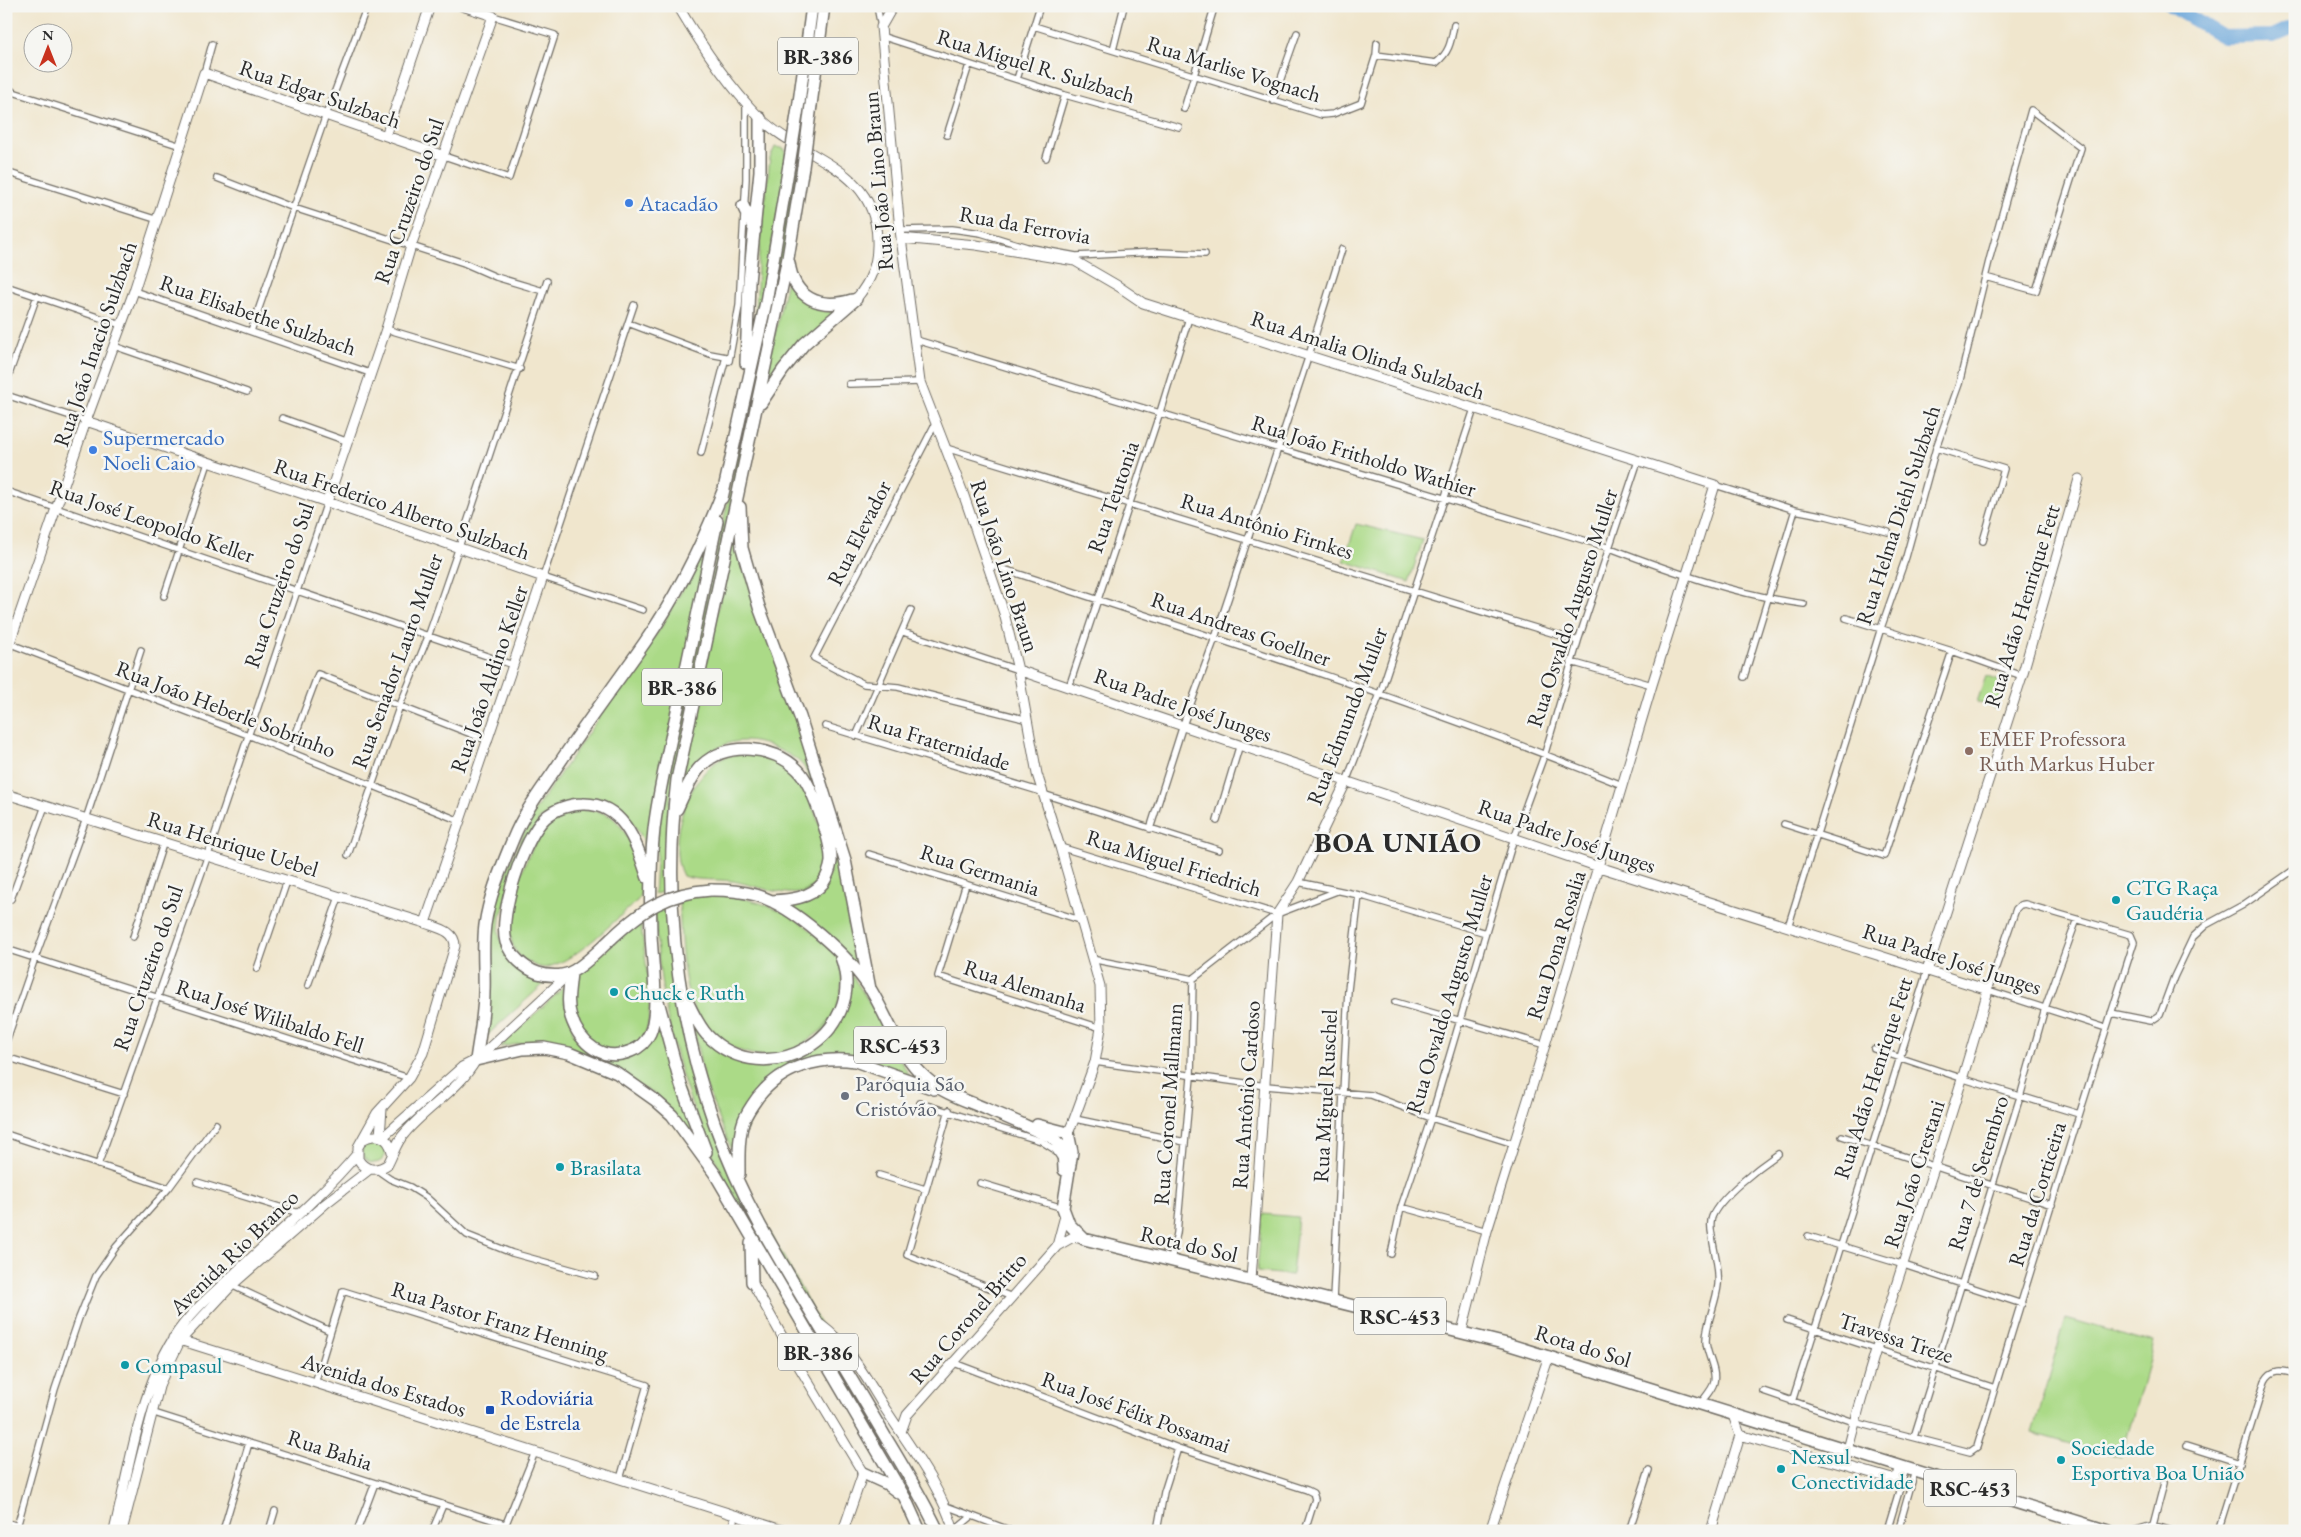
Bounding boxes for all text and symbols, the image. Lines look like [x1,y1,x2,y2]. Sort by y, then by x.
north arrow [22,22,72,72]
street label: Rua Miguel R. Sulzbach [933,22,1139,110]
text: N [42,26,54,44]
street label: Rua Marlise Vognach [1143,29,1325,109]
road number: BR-386 [778,37,858,74]
street label: Rua Edgar Sulzbach [235,53,405,135]
street label: Rua João Lino Braun [856,90,900,272]
street label: Rua Cruzeiro do Sul [367,114,451,288]
place label: Atacadão [638,189,718,218]
marker: Atacadão [623,197,635,209]
street label: Rua da Ferrovia [957,199,1093,251]
street label: Rua João Inacio Sulzbach [46,237,144,451]
street label: Rua Elisabethe Sulzbach [156,268,360,362]
street label: Rua Amalia Olinda Sulzbach [1247,303,1489,407]
street label: Rua Helma Diehl Sulzbach [1849,401,1947,629]
street label: Rua João Fritholdo Wathier [1248,408,1480,504]
place label: Supermercado Noeli Caio [103,423,225,477]
street label: Rua Teutonia [1080,437,1146,557]
marker: Supermercado Noeli Caio [87,444,99,456]
street label: Rua Frederico Alberto Sulzbach [270,452,534,566]
street label: Rua José Leopoldo Keller [46,472,259,570]
street label: Rua Elevador [820,475,898,590]
street label: Rua João Lino Braun [963,476,1047,656]
street label: Rua Osvaldo Augusto Muller [1520,484,1625,731]
street label: Rua Antônio Firnkes [1177,486,1357,566]
street label: Rua Cruzeiro do Sul [237,498,321,672]
street label: Rua Adão Henrique Fett [1977,501,2067,711]
street label: Rua Senador Lauro Muller [345,549,450,773]
street label: Rua João Aldino Keller [443,581,535,777]
street label: Rua Andreas Goellner [1147,585,1335,674]
street label: Rua Edmundo Muller [1300,622,1394,809]
street label: Rua João Heberle Sobrinho [112,654,340,764]
street label: Rua Padre José Junges [1090,661,1276,749]
road number: BR-386 [642,669,722,706]
street label: Rua Fraternidade [864,707,1014,778]
place label: EMEF Professora Ruth Markus Huber [1979,724,2155,778]
marker: EMEF Professora Ruth Markus Huber [1963,745,1975,757]
street label: Rua Padre José Junges [1474,792,1660,880]
street label: Rua Henrique Uebel [144,804,322,884]
street label: Rua Miguel Friedrich [1083,823,1265,903]
district label: BOA UNIÃO [1314,824,1482,860]
street label: Rua Germania [917,837,1044,903]
street label: Rua Dona Rosalia [1520,867,1593,1023]
street label: Rua Osvaldo Augusto Muller [1399,870,1500,1117]
place label: CTG Raça Gaudéria [2126,873,2218,927]
street label: Rua Cruzeiro do Sul [106,881,190,1055]
marker: CTG Raça Gaudéria [2110,894,2122,906]
street label: Rua Padre José Junges [1859,916,2045,1002]
street label: Rua Alemanha [960,953,1090,1020]
street label: Rua José Wilibaldo Fell [172,972,368,1060]
street label: Rua Adão Henrique Fett [1827,973,1919,1183]
place label: Chuck e Ruth [624,978,745,1007]
marker: Chuck e Ruth [608,986,620,998]
street label: Rua Antônio Cardoso [1225,1000,1267,1190]
street label: Rua Coronel Mallmann [1146,1001,1190,1206]
street label: Rua Miguel Ruschel [1306,1009,1344,1183]
road number: RSC-453 [854,1026,946,1064]
place label: Paróquia São Cristóvão [855,1069,965,1123]
marker: Paróquia São Cristóvão [839,1090,851,1102]
street label: Rua 7 de Setembro [1941,1092,2015,1254]
street label: Rua João Crestani [1876,1096,1952,1252]
street label: Rua da Corticeira [2001,1118,2073,1270]
place label: Brasilata [570,1153,642,1182]
marker: Brasilata [554,1161,566,1173]
street label: Avenida Rio Branco [162,1183,305,1322]
street label: Rota do Sol [1137,1219,1241,1269]
street label: Rua Coronel Britto [903,1246,1033,1390]
street label: Rua Pastor Franz Henning [388,1274,612,1368]
road number: RSC-453 [1354,1298,1446,1334]
street label: Travessa Treze [1835,1306,1957,1370]
street label: Rota do Sol [1531,1318,1635,1374]
road number: BR-386 [778,1334,858,1370]
street label: Avenida dos Estados [297,1346,470,1424]
place label: Compasul [135,1351,222,1380]
marker: Compasul [119,1359,131,1371]
street label: Rua José Félix Possamai [1038,1364,1234,1460]
place label: Rodoviária de Estrela [500,1383,594,1437]
marker: Rodoviária de Estrela [484,1404,496,1416]
street label: Rua Bahia [284,1423,376,1477]
place label: Sociedade Esportiva Boa União [2071,1433,2245,1487]
place label: Nexsul Conectividade [1791,1442,1914,1496]
marker: Sociedade Esportiva Boa União [2055,1454,2067,1466]
marker: Nexsul Conectividade [1775,1463,1787,1475]
road number: RSC-453 [1924,1470,2016,1506]

